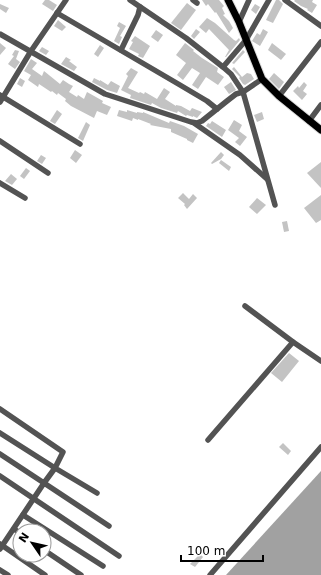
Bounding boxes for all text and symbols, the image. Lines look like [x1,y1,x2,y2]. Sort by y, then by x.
north arrow [12,523,52,563]
text: N [16,530,32,545]
scale bar [181,537,263,563]
text: 100 m [187,544,225,558]

